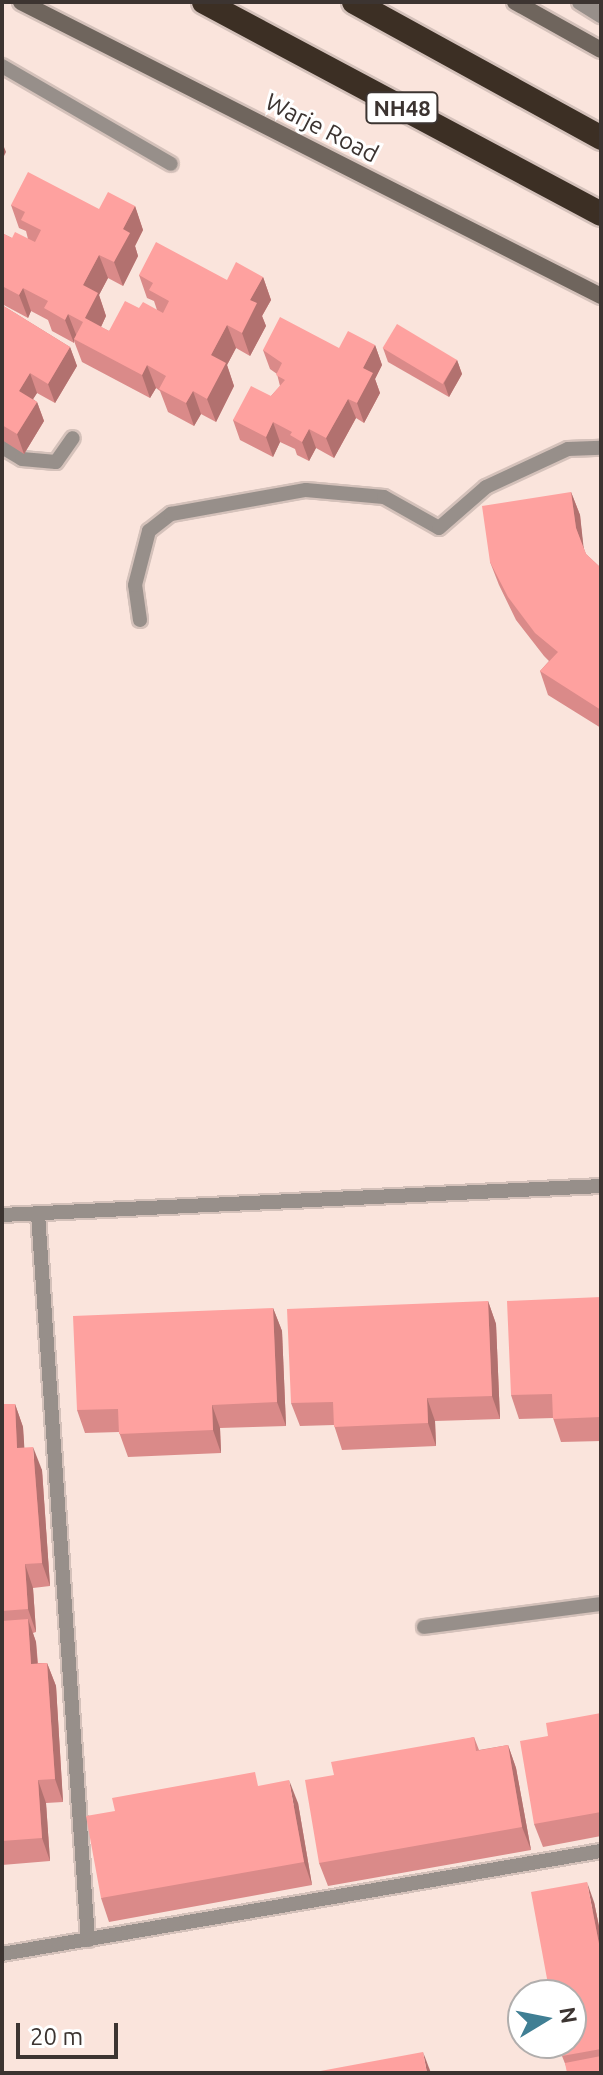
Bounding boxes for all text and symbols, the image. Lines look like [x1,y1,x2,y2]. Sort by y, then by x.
street label: Warje Road [261,87,383,169]
road number: NH48 [364,90,440,126]
north arrow [507,1979,587,2059]
text: N [555,2005,583,2025]
scale bar [20,2007,122,2057]
text: 20 m [30,2023,83,2050]

